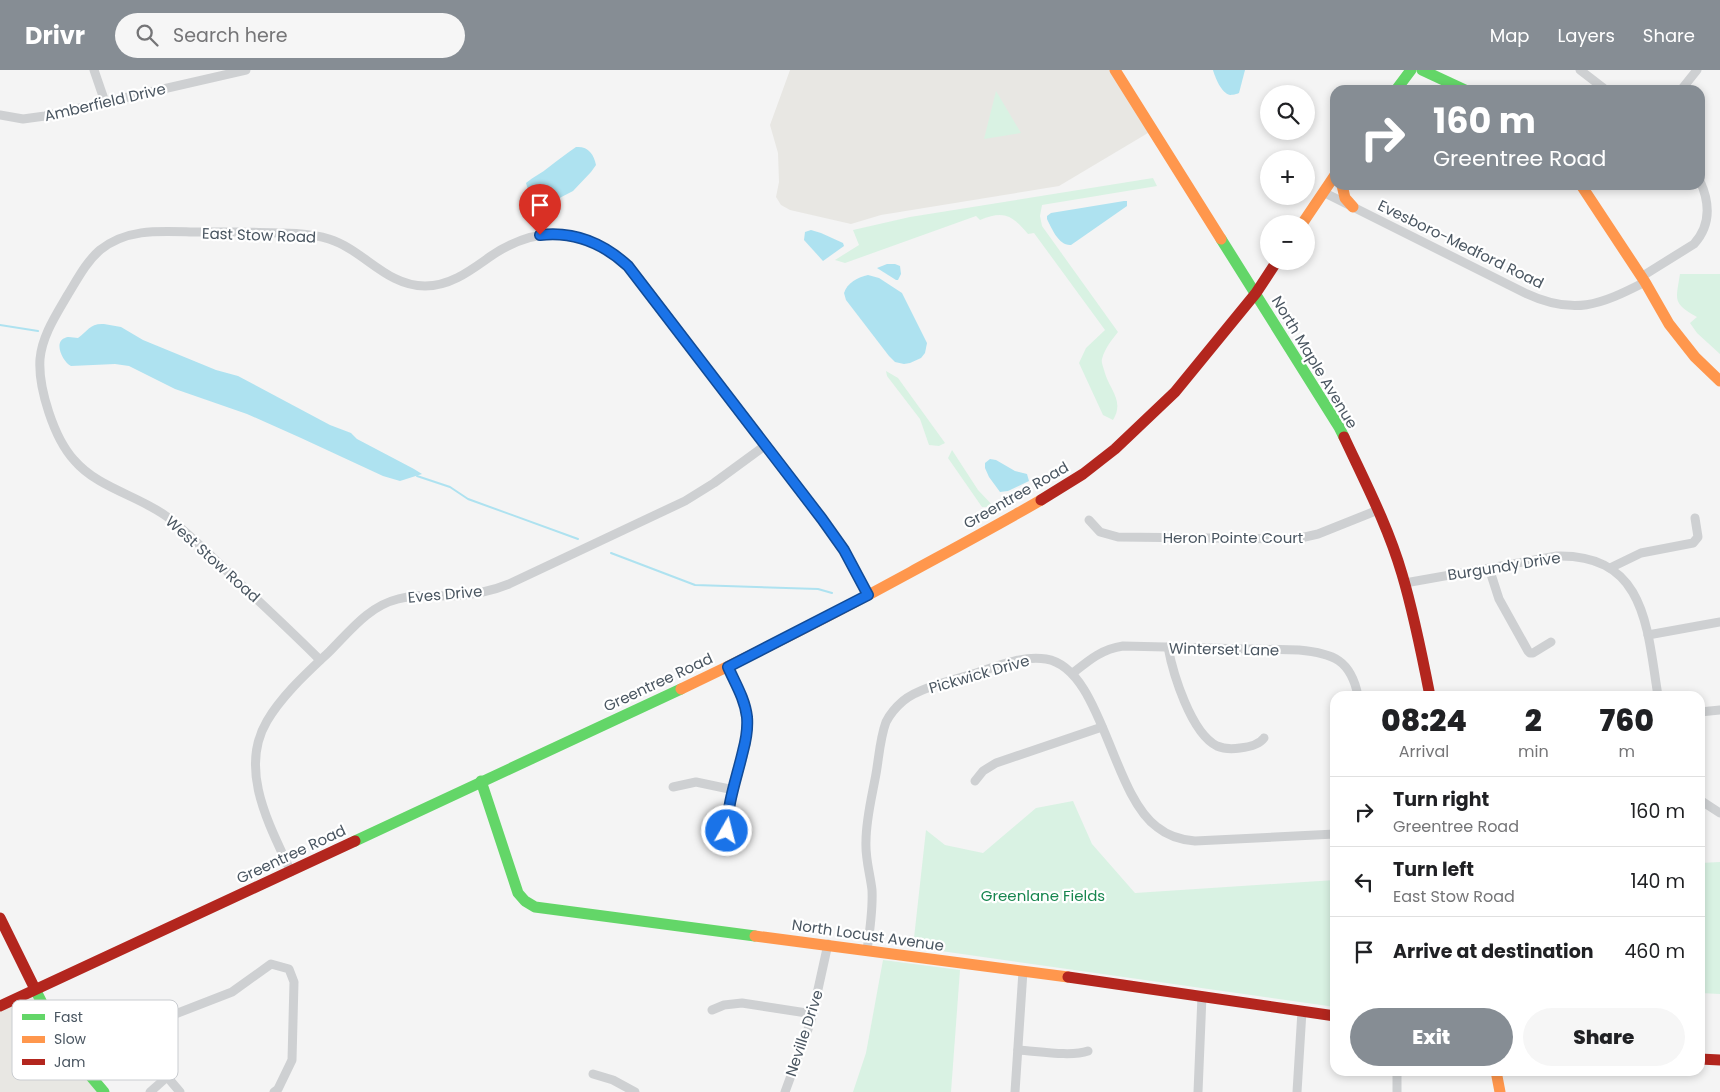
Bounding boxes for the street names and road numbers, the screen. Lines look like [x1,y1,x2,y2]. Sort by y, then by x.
street label: Amberfield Drive [42,78,168,126]
street label: Evesboro-Medford Road [1375,195,1547,293]
street label: East Stow Road [202,223,316,247]
street label: North Maple Avenue [1267,292,1363,432]
street label: Greentree Road [960,456,1072,534]
street label: West Stow Road [161,511,265,607]
street label: Heron Pointe Court [1163,527,1303,548]
street label: Burgundy Drive [1446,547,1562,585]
street label: Eves Drive [407,580,483,608]
street label: Winterset Lane [1169,638,1279,660]
street label: Greentree Road [600,648,716,716]
street label: Pickwick Drive [926,650,1032,698]
street label: Greentree Road [233,820,349,888]
street label: North Locust Avenue [791,914,945,956]
street label: Neville Drive [780,987,828,1079]

